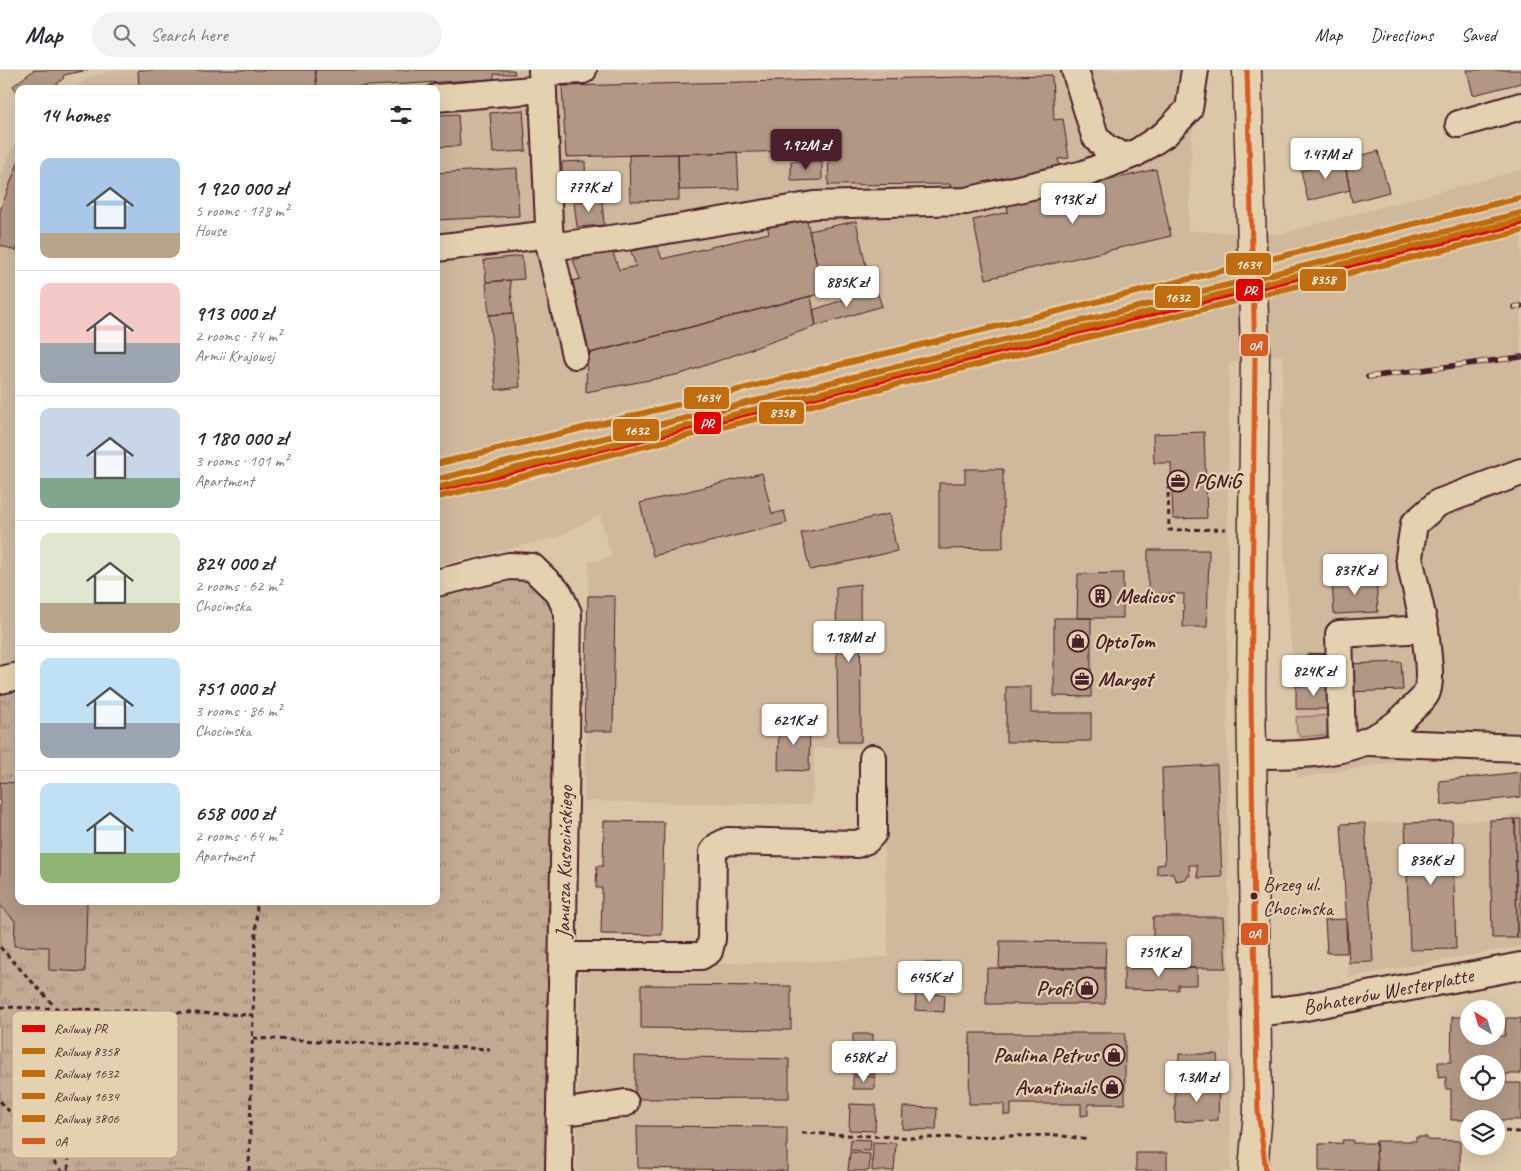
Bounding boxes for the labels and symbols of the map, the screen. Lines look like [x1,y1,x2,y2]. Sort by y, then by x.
pin: 1.92M zł [754,128,858,171]
pin: 1.47M zł [1274,138,1378,180]
pin: 777K zł [543,170,635,213]
pin: 913K zł [1027,182,1119,225]
line badge: 1634 [1225,252,1272,276]
text: 1634 [1235,256,1262,273]
pin: 885K zł [801,266,893,308]
line badge: 8358 [1299,268,1347,292]
text: 8358 [1311,271,1337,288]
line badge: PR [1235,278,1264,302]
text: PR [1243,282,1259,299]
line badge: 1632 [1154,285,1201,309]
text: 1632 [1164,289,1191,306]
line badge: 0A [1240,333,1269,357]
text: 0A [1248,337,1263,354]
line badge: 1634 [683,386,730,410]
text: 1634 [694,389,721,406]
line badge: 8358 [758,401,805,425]
text: 8358 [770,404,796,421]
line badge: PR [693,411,722,435]
text: PR [700,415,716,432]
line badge: 1632 [612,418,660,442]
text: 1632 [623,422,650,439]
place label: PGNiG [1194,468,1244,494]
office icon: PGNiG [1166,469,1190,493]
pin: 837K zł [1309,554,1401,596]
place label: Medicus [1116,583,1176,609]
building icon: Medicus [1088,584,1112,608]
pin: 1.18M zł [797,620,901,663]
place label: OptoTom [1094,628,1156,654]
shop icon: OptoTom [1066,629,1090,653]
pin: 824K zł [1268,654,1360,697]
place label: Margot [1098,666,1155,692]
office icon: Margot [1070,667,1094,691]
pin: 621K zł [748,704,840,746]
street label: Janusza Kusocińskiego [550,784,578,940]
pin: 836K zł [1385,844,1477,886]
place label: Brzeg ul. Chocimska [1263,872,1335,921]
marker: Brzeg ul. Chocimska [1249,891,1259,901]
line badge: 0A [1240,922,1269,946]
text: 0A [1247,925,1262,942]
pin: 751K zł [1113,936,1205,978]
pin: 645K zł [884,960,976,1003]
street label: Bohaterów Westerplatte [1301,961,1477,1020]
place label: Profi [1036,975,1074,1001]
shop icon: Profi [1075,976,1099,1000]
north arrow [1460,1000,1505,1045]
legend [12,1011,178,1158]
text: Railway PR [54,1020,109,1037]
pin: 658K zł [818,1040,910,1083]
place label: Paulina Petrus [993,1042,1101,1068]
text: Railway 8358 [54,1043,121,1060]
shop icon: Paulina Petrus [1102,1043,1126,1067]
pin: 1.3M zł [1151,1060,1243,1103]
text: Railway 1632 [54,1065,121,1082]
place label: Avantinails [1015,1074,1099,1100]
shop icon: Avantinails [1100,1075,1124,1099]
text: Railway 1634 [54,1088,121,1105]
text: Railway 3806 [54,1110,120,1127]
text: 0A [54,1133,68,1150]

